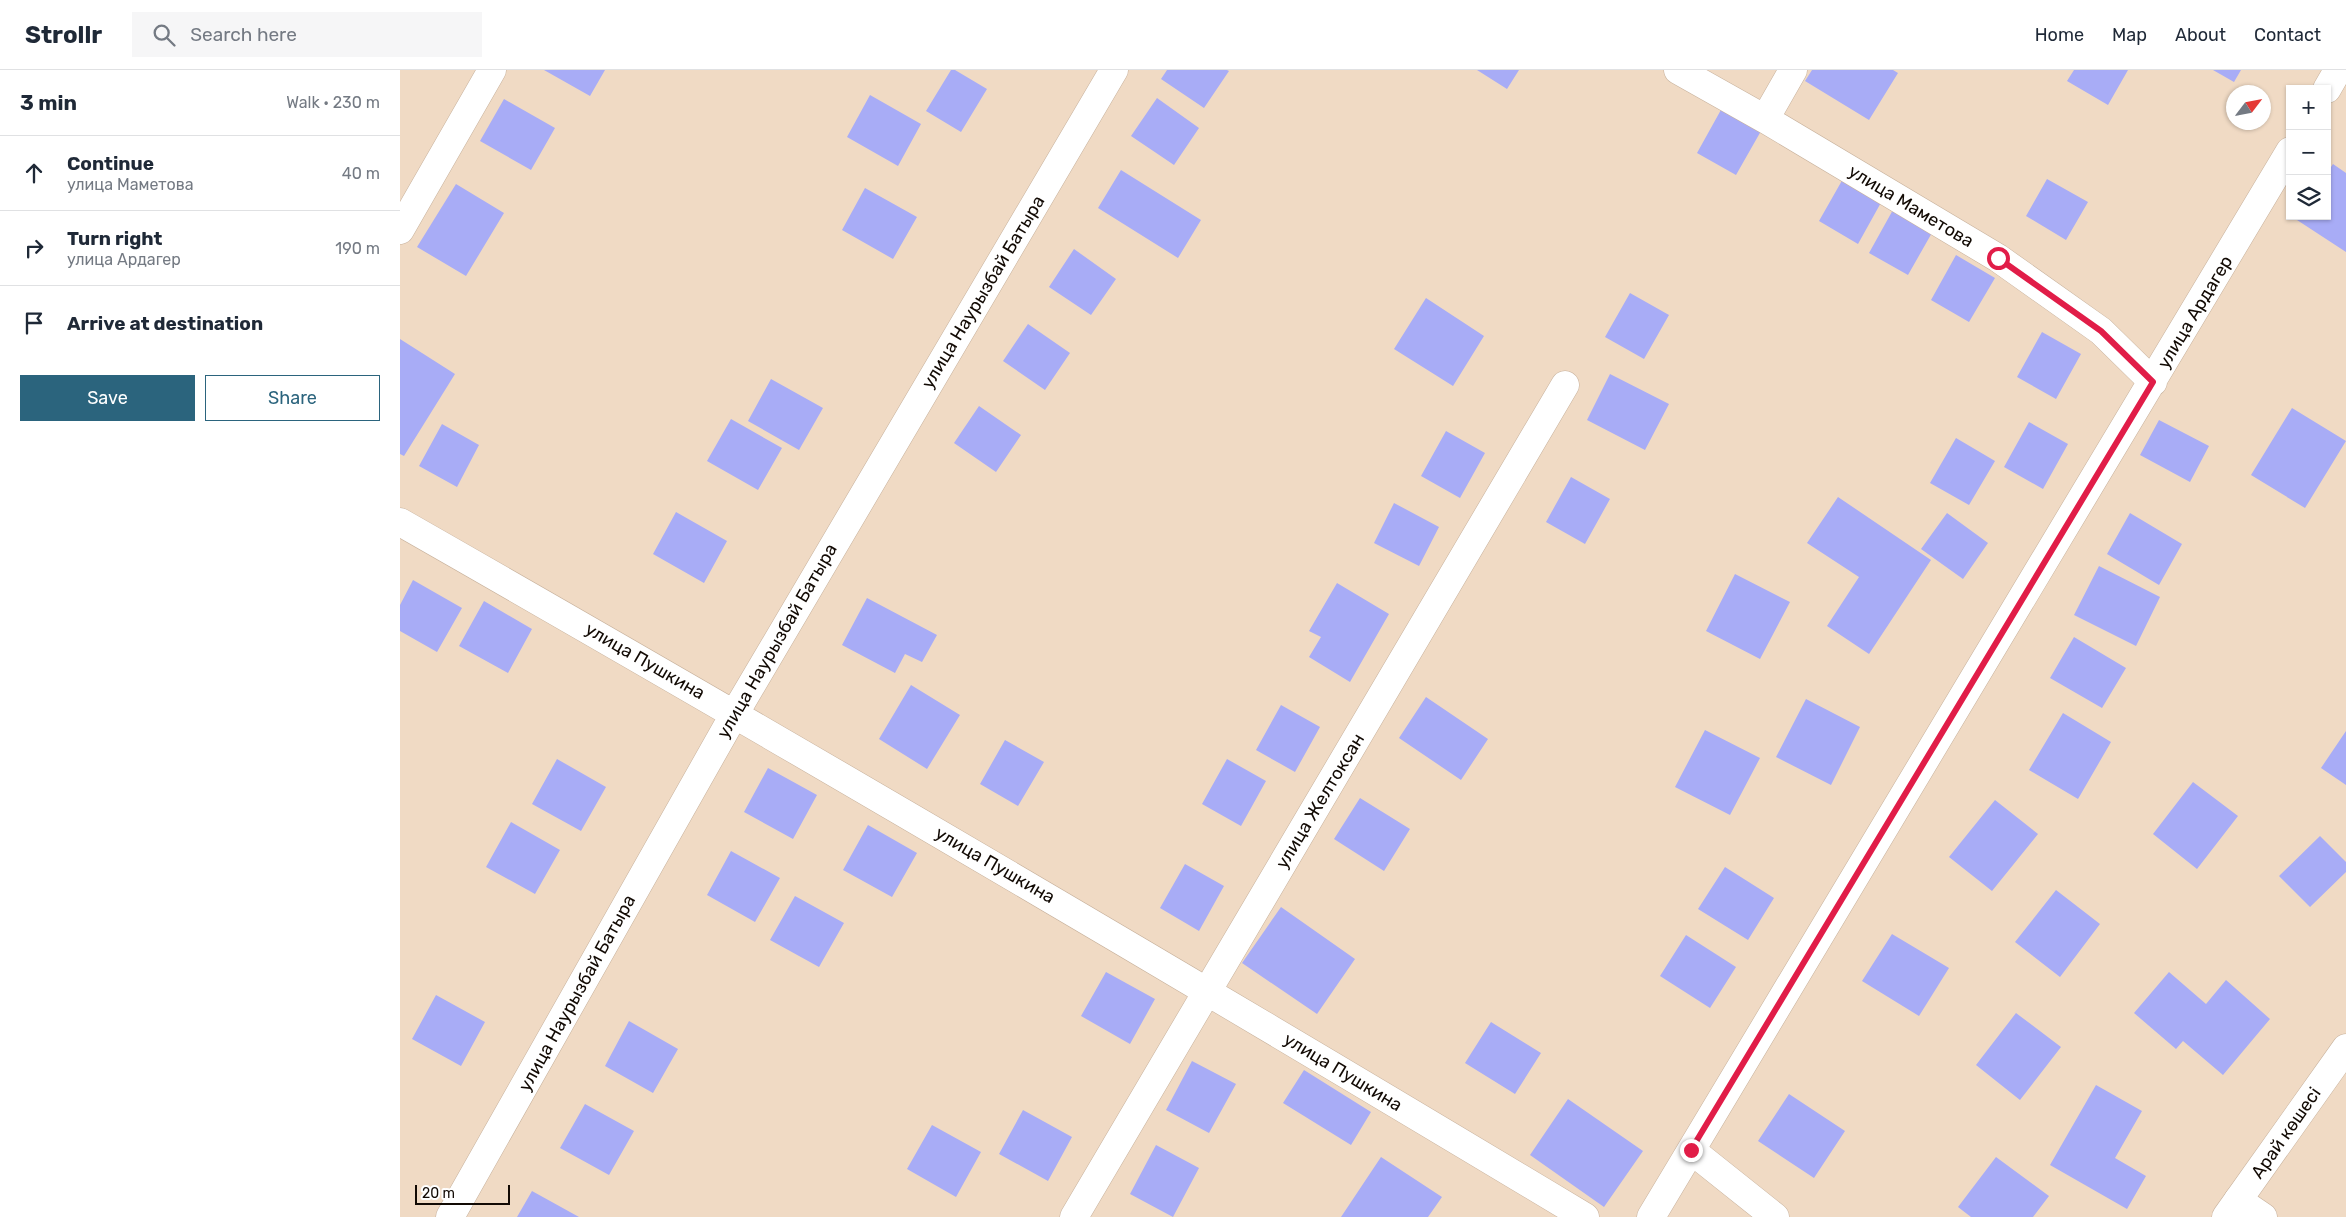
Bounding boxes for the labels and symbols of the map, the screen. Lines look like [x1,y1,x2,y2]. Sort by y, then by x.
north arrow [2226,85,2271,130]
street label: улица Маметова [1844,160,1978,252]
street label: улица Наурызбай Батыра [917,191,1049,393]
route start [1987,247,2010,270]
street label: улица Ардагер [2153,251,2237,373]
street label: улица Наурызбай Батыра [712,540,842,742]
street label: улица Пушкина [581,618,709,704]
street label: улица Желтоксан [1271,729,1369,873]
street label: улица Пушкина [931,822,1059,908]
street label: улица Наурызбай Батыра [514,891,640,1095]
street label: улица Пушкина [1280,1028,1406,1116]
street label: Арай көшесі [2246,1083,2326,1183]
route end [1680,1139,1703,1162]
scale bar [415,1182,510,1205]

